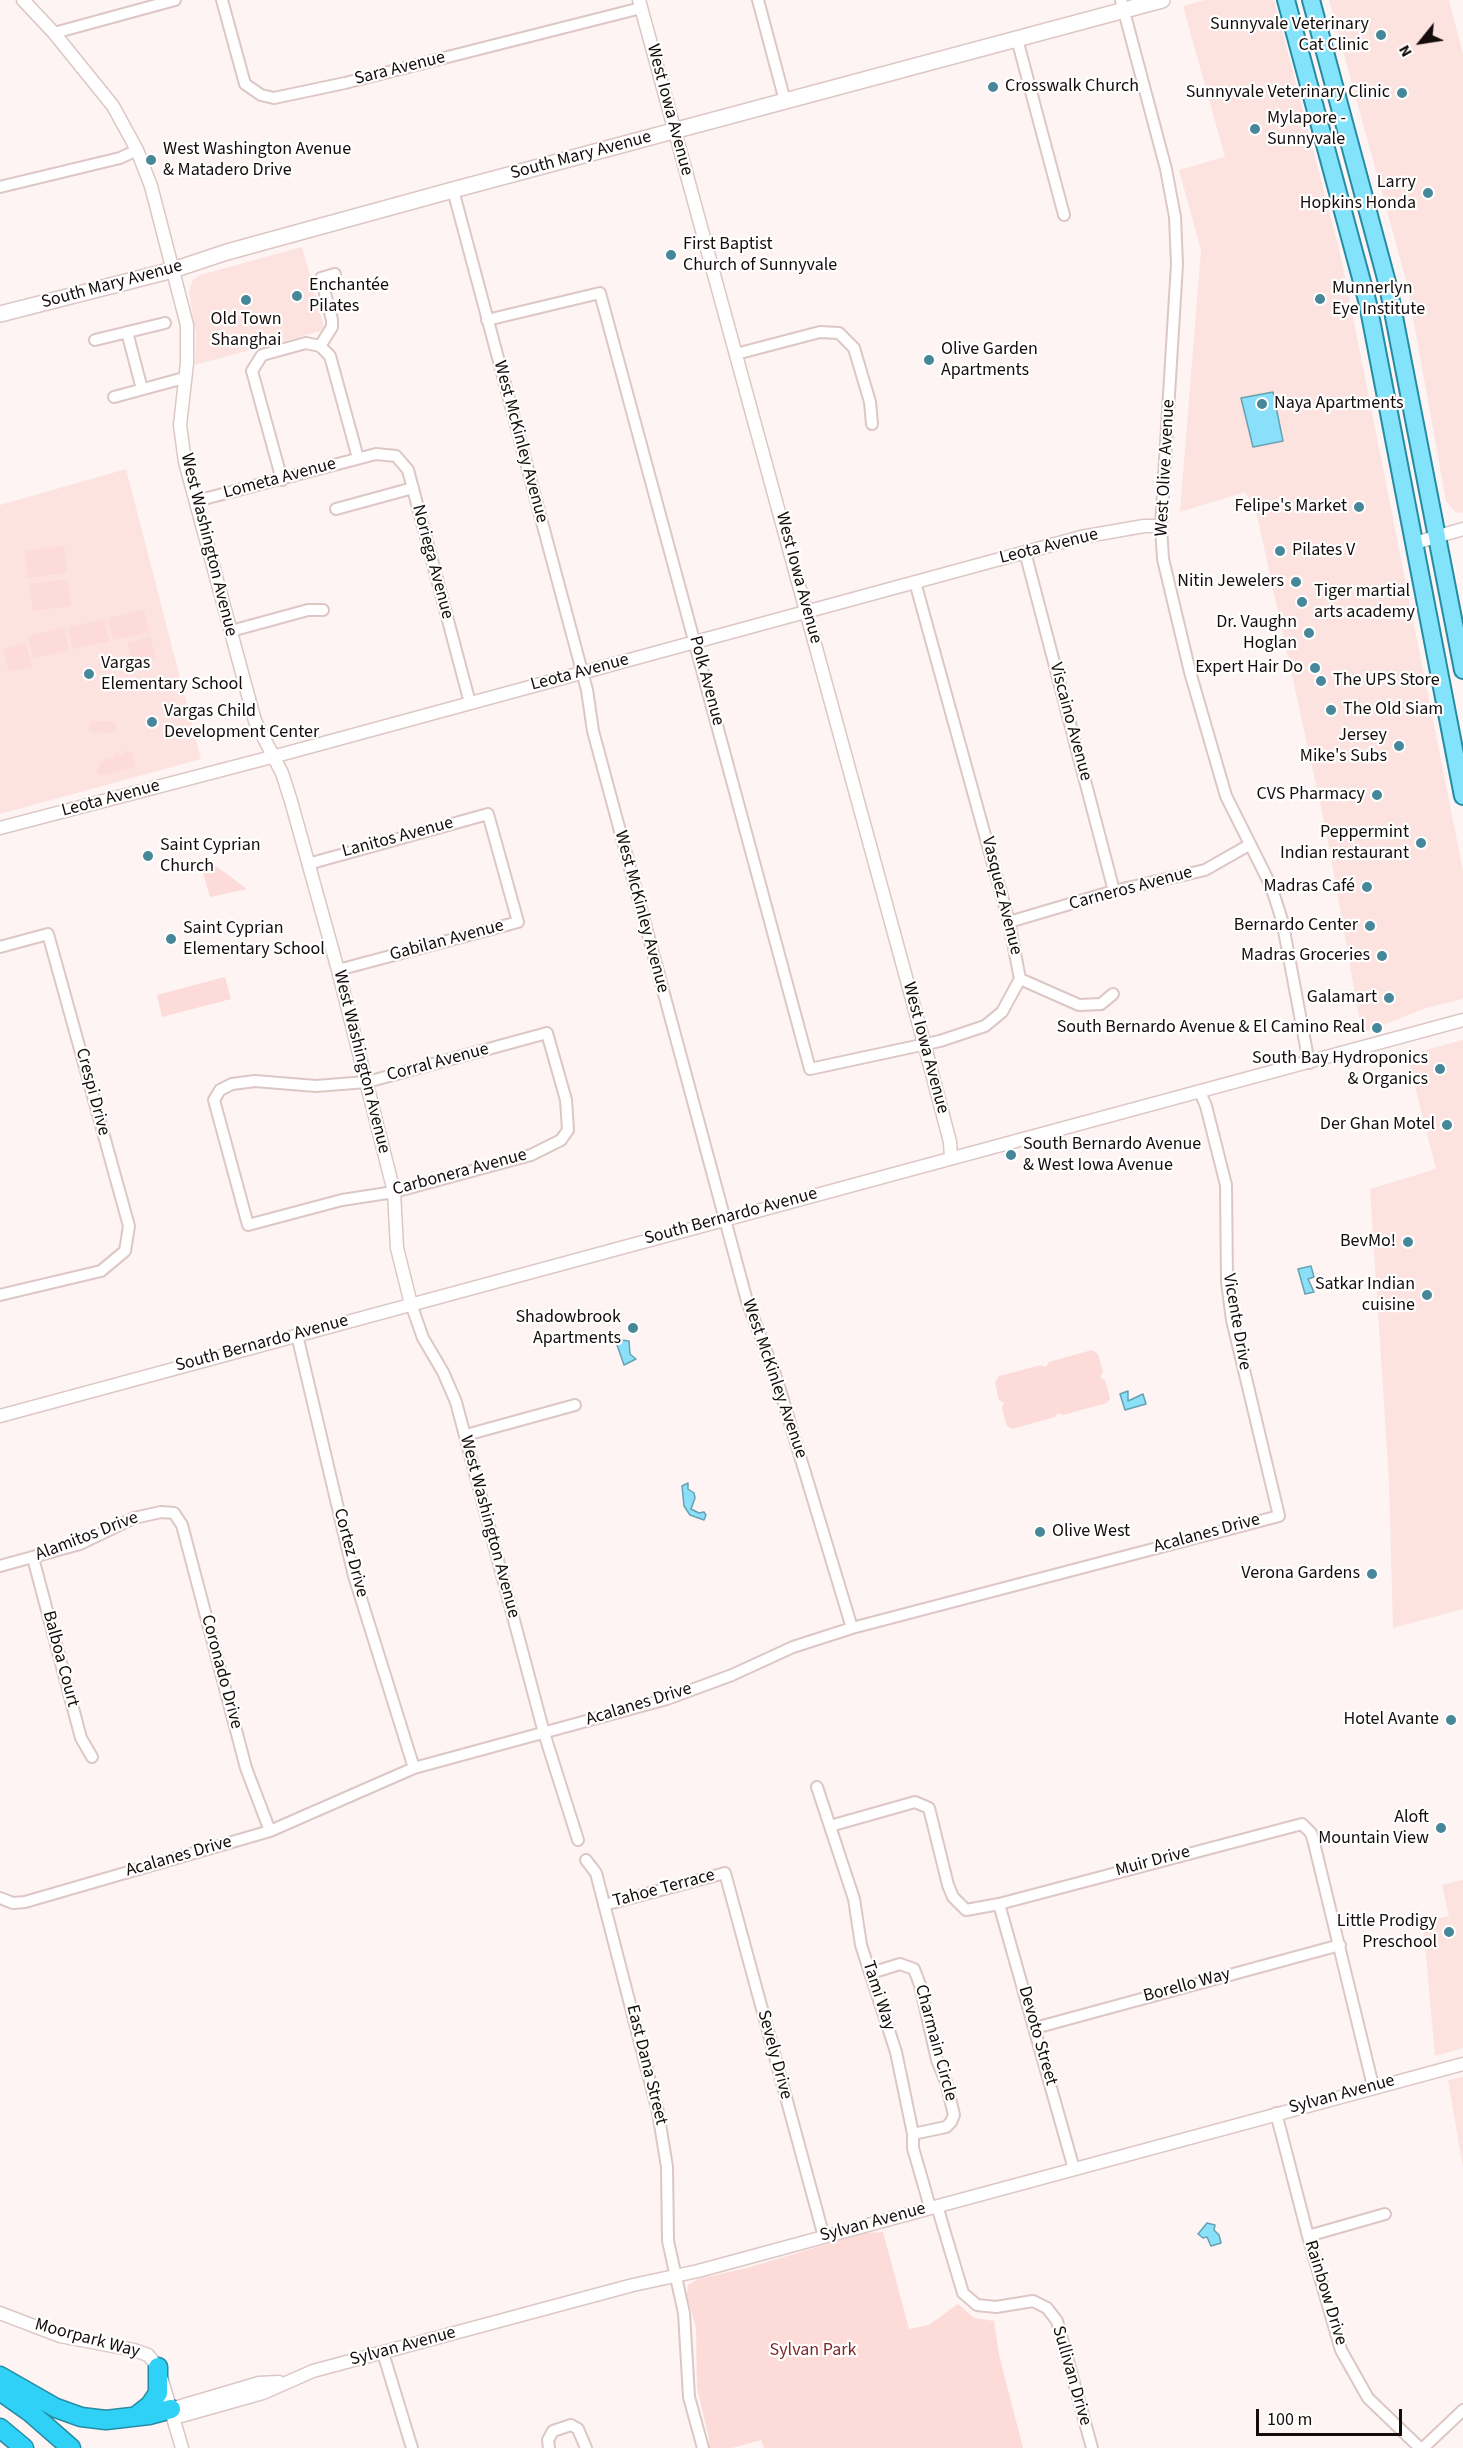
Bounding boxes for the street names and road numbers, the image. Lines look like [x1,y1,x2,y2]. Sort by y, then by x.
street label: West Iowa Avenue [641,42,697,178]
street label: Sara Avenue [352,47,448,91]
street label: South Mary Avenue [508,127,654,185]
street label: South Mary Avenue [39,256,185,314]
street label: West McKinley Avenue [488,359,552,525]
street label: West Olive Avenue [1152,399,1180,537]
street label: West Washington Avenue [175,451,241,639]
street label: Lometa Avenue [221,454,339,504]
street label: Noriega Avenue [406,502,458,622]
street label: West Iowa Avenue [770,510,826,646]
street label: Leota Avenue [998,524,1100,570]
street label: Polk Avenue [684,634,728,728]
street label: Leota Avenue [529,650,631,696]
street label: Viscaino Avenue [1044,661,1096,783]
street label: Leota Avenue [60,776,162,822]
street label: Lanitos Avenue [340,813,456,863]
street label: West McKinley Avenue [609,829,673,995]
street label: Vasquez Avenue [976,835,1026,957]
street label: Carneros Avenue [1067,862,1195,916]
street label: Gabilan Avenue [388,915,506,967]
street label: West Washington Avenue [328,968,394,1156]
street label: West Iowa Avenue [897,980,953,1116]
street label: Corral Avenue [385,1039,491,1087]
street label: Crespi Drive [70,1046,114,1138]
street label: Carbonera Avenue [391,1145,529,1201]
street label: South Bernardo Avenue [642,1184,820,1250]
street label: Vicente Drive [1217,1272,1255,1372]
street label: West McKinley Avenue [737,1297,811,1461]
street label: South Bernardo Avenue [173,1311,351,1377]
street label: West Washington Avenue [454,1433,524,1621]
street label: Cortez Drive [328,1506,372,1600]
street label: Alamitos Drive [32,1507,142,1567]
street label: Acalanes Drive [1151,1509,1263,1559]
street label: Balboa Court [37,1609,83,1709]
street label: Coronado Drive [195,1613,247,1731]
street label: Acalanes Drive [584,1679,694,1731]
street label: Acalanes Drive [123,1832,235,1882]
street label: Muir Drive [1113,1842,1193,1882]
street label: Tahoe Terrace [611,1865,717,1913]
street label: Tami Way [857,1959,899,2033]
street label: Borello Way [1141,1964,1233,2008]
street label: Charmain Circle [909,1982,961,2104]
street label: Devoto Street [1013,1984,1061,2088]
street label: East Dana Street [621,2003,671,2127]
street label: Sevely Drive [752,2008,796,2102]
street label: Sylvan Avenue [1287,2071,1397,2119]
street label: Sylvan Avenue [818,2199,928,2247]
street label: Rainbow Drive [1299,2238,1351,2348]
street label: Moorpark Way [32,2315,142,2363]
street label: Sylvan Avenue [348,2323,458,2371]
street label: Sullivan Drive [1046,2324,1096,2428]

